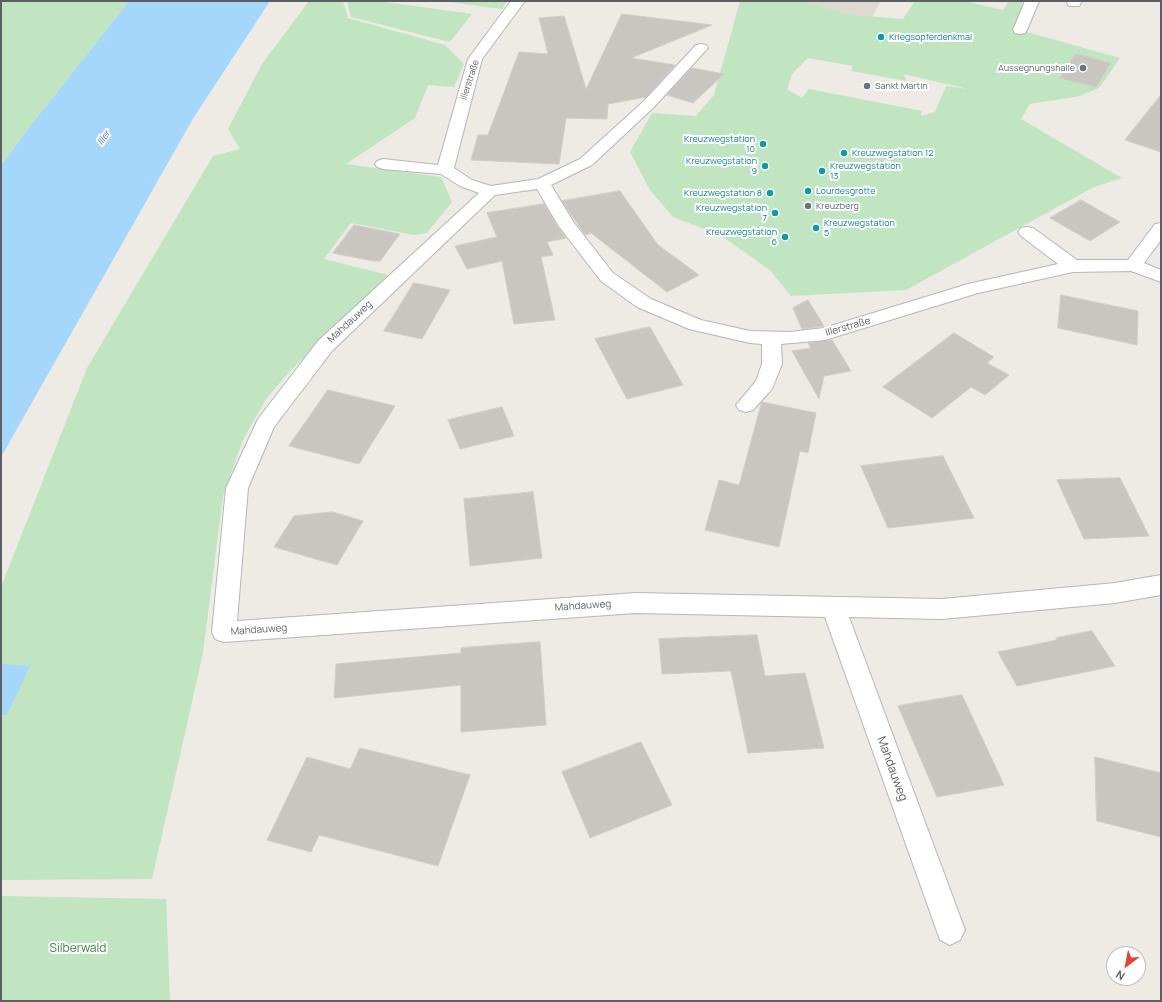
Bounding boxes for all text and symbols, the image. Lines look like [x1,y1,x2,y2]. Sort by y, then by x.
marker: Kriegsopferdenkmal [876,32,886,42]
place label: Kriegsopferdenkmal [889,32,972,42]
street label: Illerstraße [458,59,482,101]
place label: Aussegnungshalle [998,63,1075,73]
marker: Aussegnungshalle [1078,63,1088,73]
marker: Sankt Martin [862,81,872,91]
place label: Sankt Martin [875,81,928,91]
water label: Iller [95,129,113,147]
place label: Kreuzwegstation 10 [684,134,755,155]
marker: Kreuzwegstation 10 [758,139,768,149]
marker: Kreuzwegstation 12 [839,148,849,158]
place label: Kreuzwegstation 12 [852,148,933,158]
place label: Kreuzwegstation 9 [686,156,757,177]
marker: Kreuzwegstation 9 [760,161,770,171]
place label: Kreuzwegstation 13 [830,161,901,182]
marker: Kreuzwegstation 13 [817,166,827,176]
marker: Lourdesgrotte [803,186,813,196]
place label: Lourdesgrotte [816,186,875,196]
place label: Kreuzwegstation 8 [684,188,762,198]
marker: Kreuzwegstation 8 [765,188,775,198]
marker: Kreuzberg [803,201,813,211]
place label: Kreuzberg [816,201,859,211]
place label: Kreuzwegstation 7 [696,203,767,224]
marker: Kreuzwegstation 7 [770,208,780,218]
place label: Kreuzwegstation 5 [824,218,895,239]
marker: Kreuzwegstation 5 [811,223,821,233]
place label: Kreuzwegstation 6 [706,227,777,248]
marker: Kreuzwegstation 6 [780,232,790,242]
street label: Mahdauweg [325,298,375,346]
street label: Illerstraße [824,315,872,339]
street label: Mahdauweg [554,598,612,614]
street label: Mahdauweg [230,622,288,638]
street label: Mahdauweg [874,735,910,803]
park label: Silberwald [50,942,106,956]
north arrow [1106,946,1146,986]
text: N [1113,967,1127,984]

